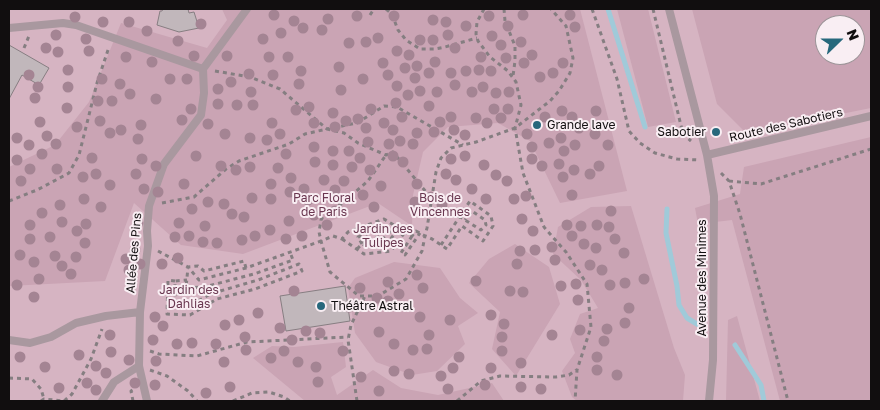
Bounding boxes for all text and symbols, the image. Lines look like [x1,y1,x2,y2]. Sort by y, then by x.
north arrow [815,15,865,65]
text: N [844,26,863,43]
street label: Route des Sabotiers [728,105,844,145]
place label: Grande lave [547,118,615,132]
marker: Grande lave [531,119,543,131]
place label: Sabotier [657,125,706,139]
marker: Sabotier [710,126,722,138]
park label: Parc Floral de Paris [293,191,355,219]
park label: Bois de Vincennes [410,191,470,219]
street label: Allée des Pins [123,212,145,294]
street label: Avenue des Minimes [695,219,709,337]
park label: Jardin des Tulipes [353,222,413,250]
park label: Jardin des Dahlias [159,283,219,311]
place label: Théâtre Astral [331,299,413,313]
marker: Théâtre Astral [315,300,327,312]

